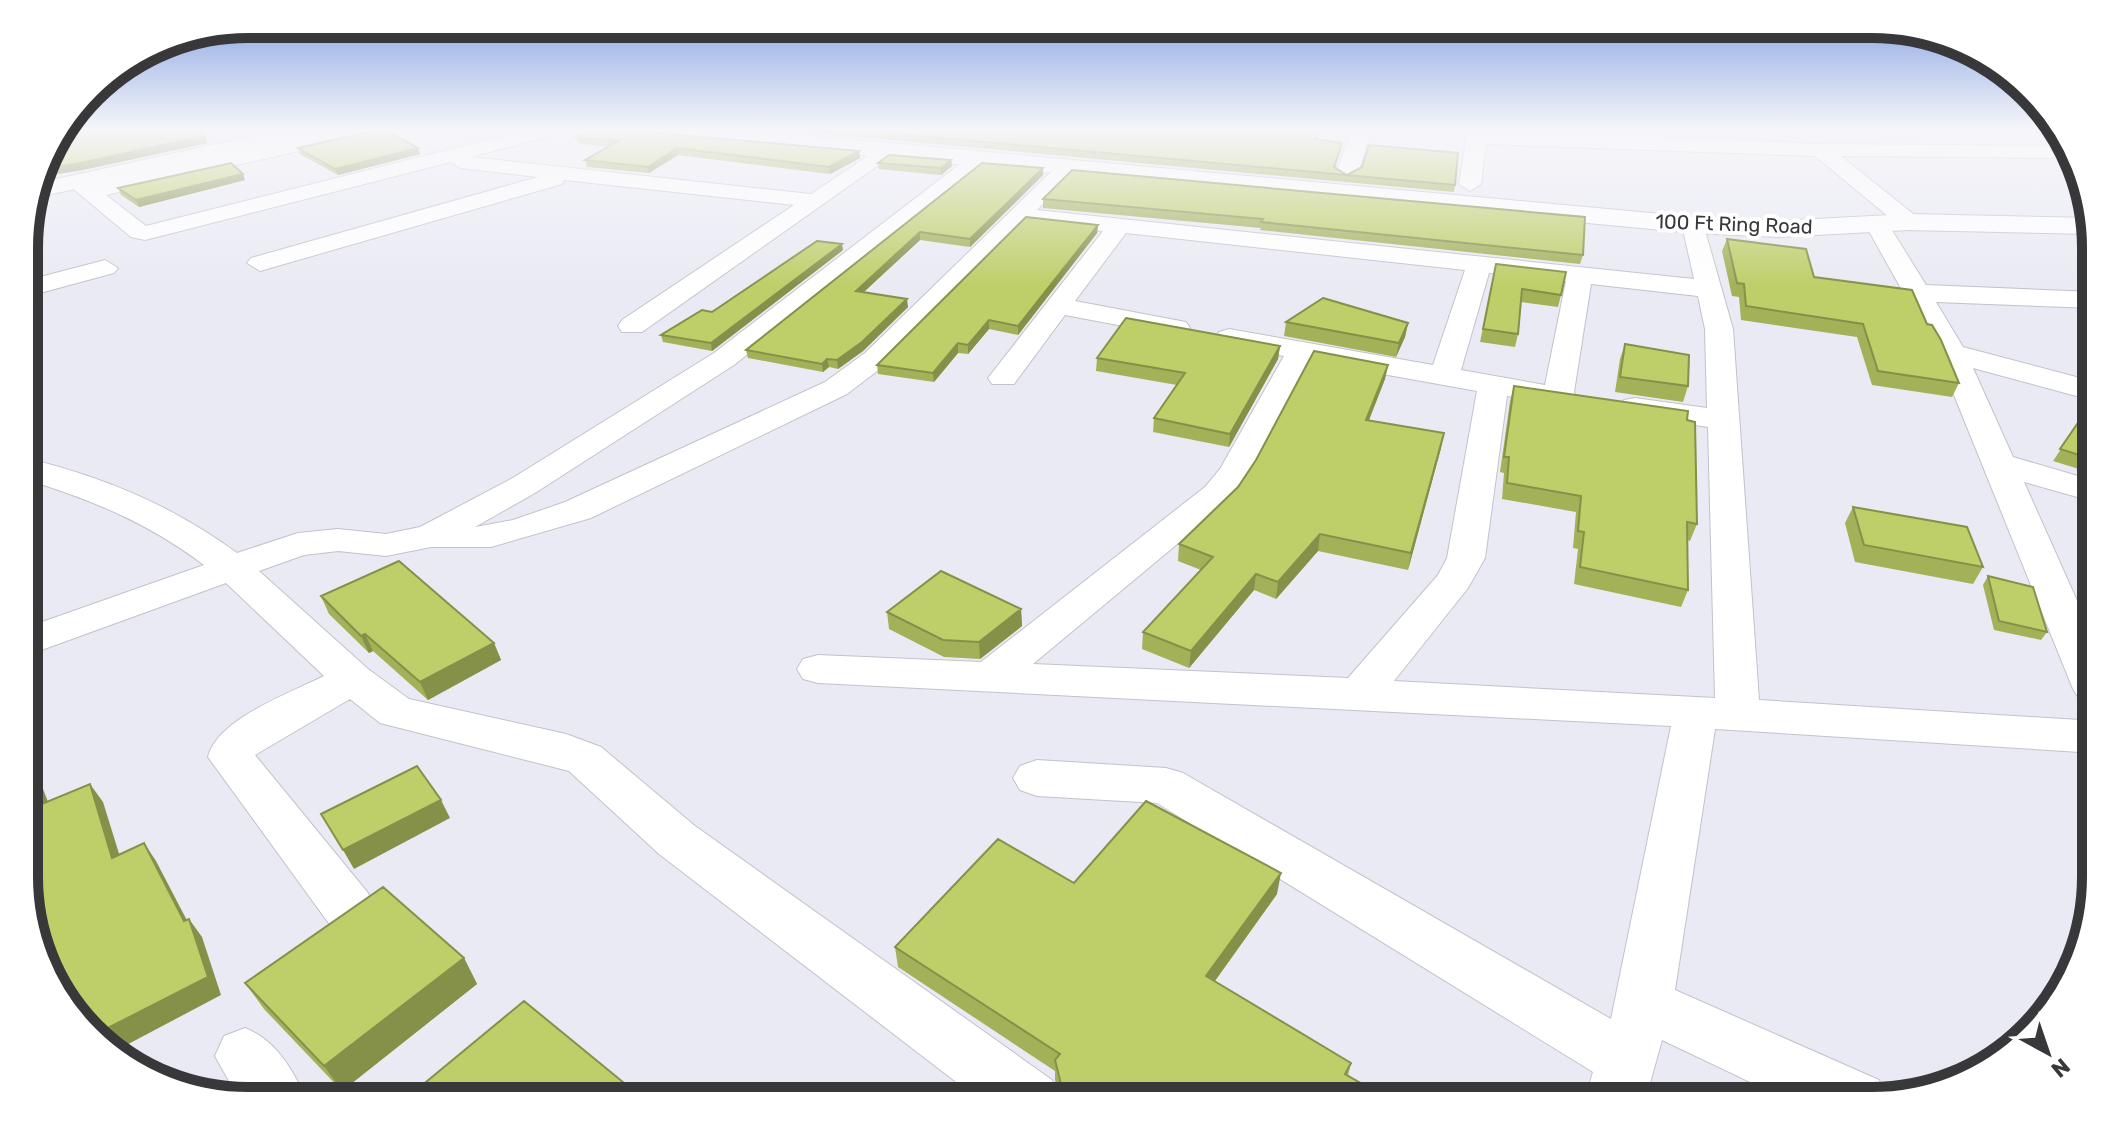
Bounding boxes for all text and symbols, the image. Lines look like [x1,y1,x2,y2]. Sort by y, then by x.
street label: 100 Ft Ring Road [1655,209,1813,239]
north arrow [2008,1013,2088,1093]
text: N [2046,1053,2075,1083]

